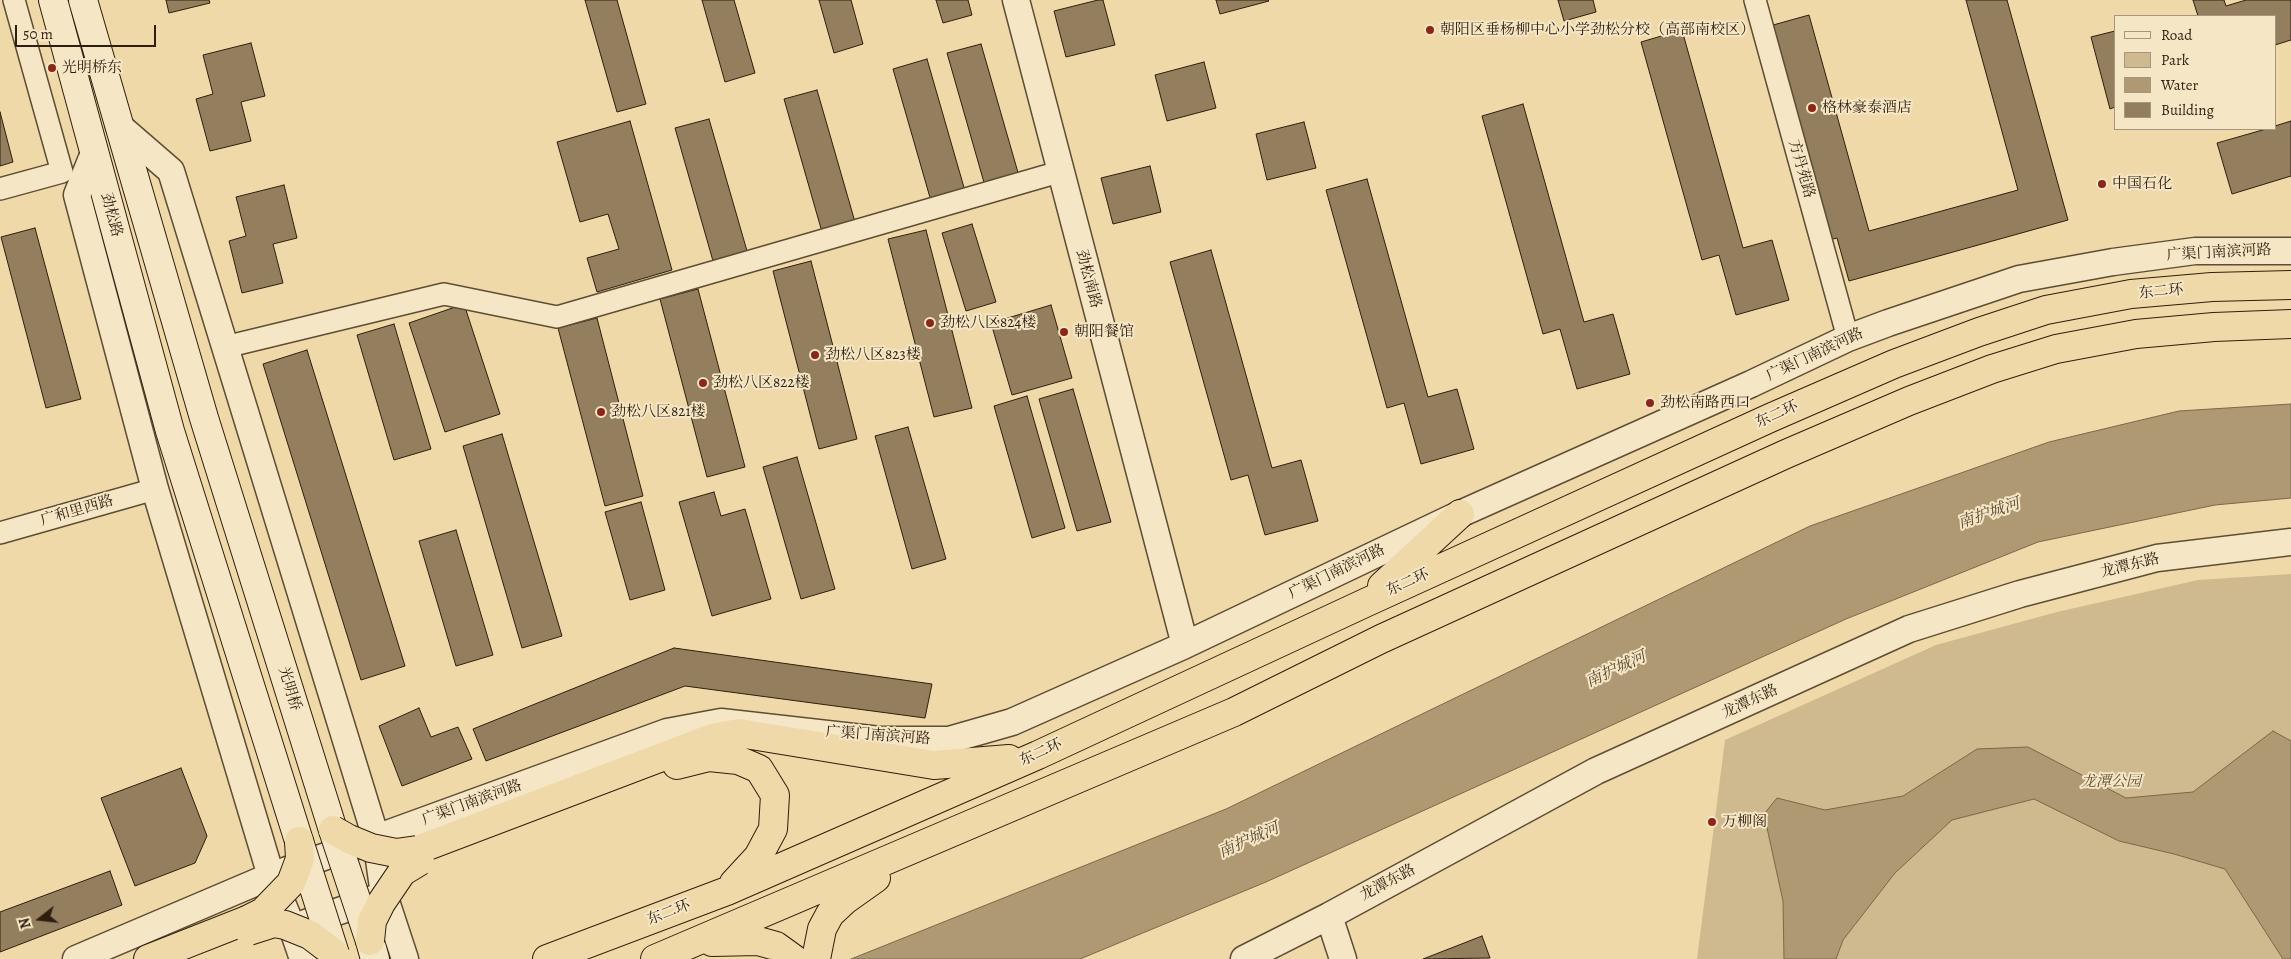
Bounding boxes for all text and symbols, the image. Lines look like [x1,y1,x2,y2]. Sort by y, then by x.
scale bar [18,15,159,47]
legend [2114,15,2276,130]
place label: 朝阳区垂杨柳中心小学劲松分校（高部南校区） [1440,21,1755,39]
text: 50 m [23,24,53,44]
marker: 朝阳区垂杨柳中心小学劲松分校（高部南校区） [1424,24,1436,36]
text: Road [2161,25,2192,45]
text: Park [2161,50,2189,70]
place label: 光明桥东 [62,59,122,77]
marker: 光明桥东 [46,62,58,74]
text: Water [2161,75,2198,95]
place label: 格林豪泰酒店 [1822,99,1912,117]
text: Building [2161,100,2214,120]
marker: 格林豪泰酒店 [1806,102,1818,114]
street label: 方丹苑路 [1784,138,1818,200]
place label: 中国石化 [2112,175,2172,193]
marker: 中国石化 [2096,178,2108,190]
street label: 劲松路 [96,191,126,239]
street label: 广渠门南滨河路 [2166,241,2272,265]
street label: 劲松南路 [1072,248,1104,310]
street label: 东二环 [2138,281,2184,303]
place label: 劲松八区824楼 [940,314,1036,332]
marker: 劲松八区824楼 [924,317,936,329]
place label: 朝阳餐馆 [1074,323,1134,341]
street label: 广渠门南滨河路 [1764,325,1866,385]
marker: 朝阳餐馆 [1058,326,1070,338]
place label: 劲松八区823楼 [825,346,921,364]
marker: 劲松八区823楼 [809,349,821,361]
place label: 劲松八区822楼 [713,374,810,392]
marker: 劲松八区822楼 [697,377,709,389]
place label: 劲松南路西口 [1660,394,1750,412]
marker: 劲松南路西口 [1644,397,1656,409]
street label: 东二环 [1753,398,1801,432]
place label: 劲松八区821楼 [611,403,706,421]
marker: 劲松八区821楼 [595,406,607,418]
street label: 广和里西路 [38,492,116,530]
water label: 南护城河 [1956,495,2022,533]
street label: 广渠门南滨河路 [1286,541,1388,603]
street label: 龙潭东路 [2099,550,2161,582]
street label: 东二环 [1384,566,1432,600]
water label: 南护城河 [1583,648,1649,692]
street label: 光明桥 [274,665,304,713]
street label: 龙潭东路 [1719,681,1781,723]
street label: 广渠门南滨河路 [825,723,931,749]
street label: 东二环 [1017,736,1065,770]
park label: 龙潭公园 [2081,773,2141,791]
street label: 广渠门南滨河路 [420,777,524,829]
place label: 万柳阁 [1722,813,1767,831]
marker: 万柳阁 [1706,816,1718,828]
water label: 南护城河 [1216,819,1282,863]
street label: 龙潭东路 [1357,861,1419,905]
north arrow [15,894,65,944]
street label: 东二环 [645,897,693,929]
text: N [15,916,36,931]

